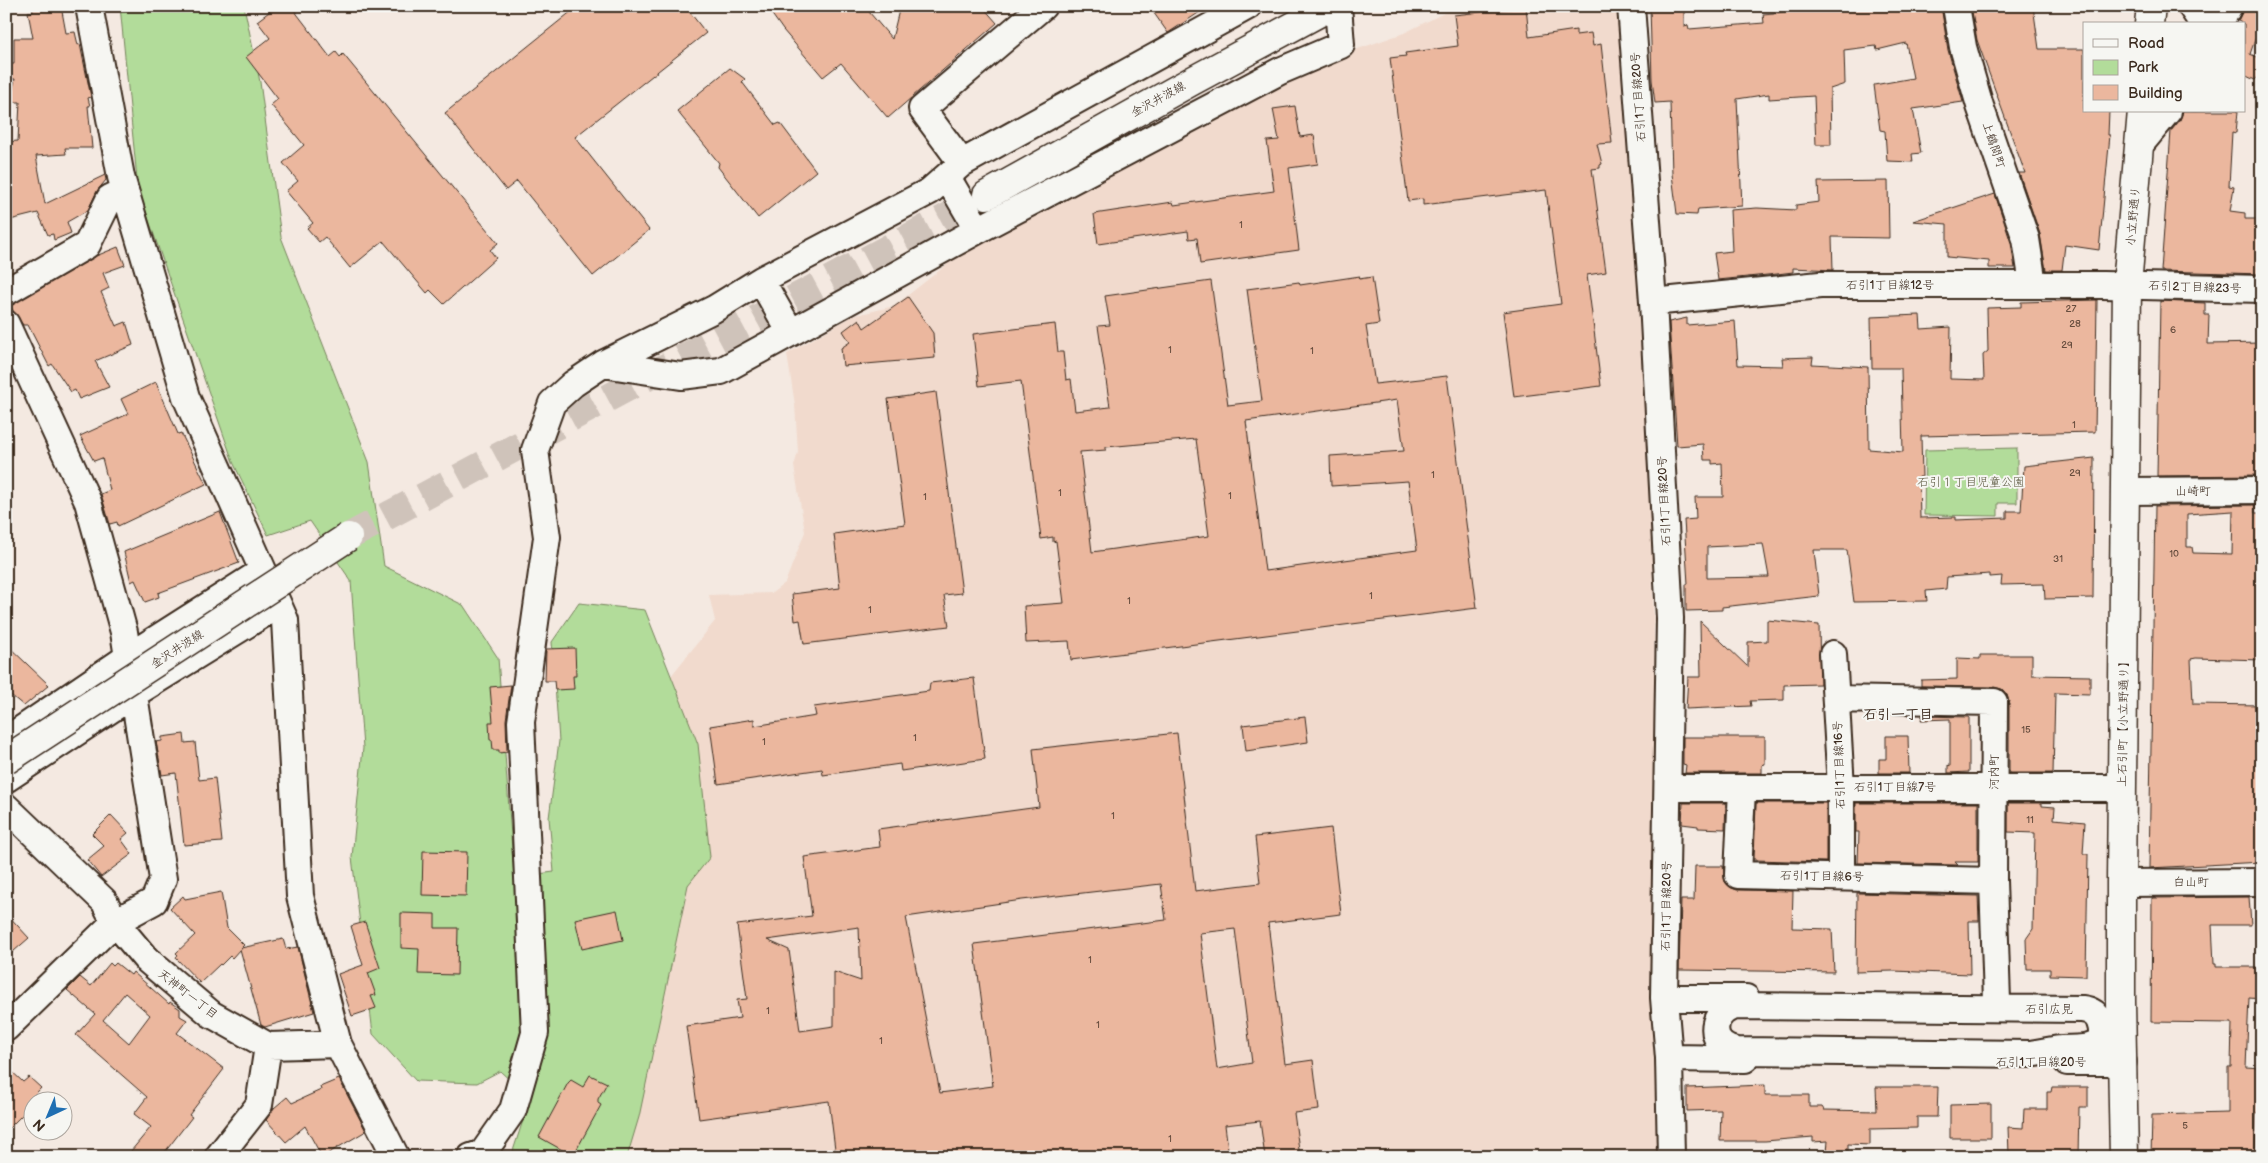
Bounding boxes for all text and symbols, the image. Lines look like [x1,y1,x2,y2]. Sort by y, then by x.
legend [2083,22,2246,112]
text: Road [2128,34,2164,53]
street label: 石引1丁目線20号 [1628,51,1649,143]
text: Park [2128,58,2159,77]
street label: 金沢井波線 [1128,78,1188,121]
text: Building [2128,84,2183,103]
street label: 上鶴間町 [1979,120,2008,170]
street label: 小立野通り [2123,185,2144,247]
house number: 1 [1239,219,1243,231]
street label: 石引1丁目線12号 [1846,278,1934,293]
street label: 石引2丁目線23号 [2148,278,2242,297]
house number: 27 [2066,303,2076,315]
house number: 28 [2069,318,2081,330]
house number: 6 [2170,324,2176,336]
house number: 29 [2061,339,2073,351]
house number: 1 [1168,344,1172,356]
house number: 1 [1310,345,1314,357]
house number: 1 [2072,419,2076,431]
street label: 石引1丁目線20号 [1655,455,1674,547]
house number: 29 [2069,467,2081,479]
house number: 1 [1431,469,1435,481]
park label: 石引１丁目児童公園 [1917,475,2025,490]
street label: 山崎町 [2175,484,2211,499]
house number: 1 [1058,487,1062,499]
house number: 1 [1228,490,1232,502]
house number: 1 [923,491,927,503]
house number: 10 [2169,548,2179,560]
house number: 31 [2053,553,2063,565]
house number: 1 [1369,590,1373,602]
house number: 1 [1127,595,1131,607]
house number: 1 [868,604,872,616]
street label: 金沢井波線 [148,627,207,672]
street label: 上石引町【小立野通り】 [2115,655,2132,787]
district label: 石引一丁目 [1863,706,1933,723]
street label: 石引1丁目線16号 [1830,720,1849,810]
house number: 15 [2021,724,2031,736]
house number: 1 [913,732,917,744]
house number: 1 [762,736,766,748]
street label: 河内町 [1987,754,2002,790]
street label: 石引1丁目線7号 [1854,780,1936,795]
house number: 1 [1111,810,1115,822]
house number: 11 [2026,814,2034,826]
street label: 石引1丁目線20号 [1658,860,1675,952]
street label: 石引1丁目線6号 [1780,868,1864,885]
street label: 白山町 [2173,875,2209,890]
house number: 1 [1088,954,1092,966]
street label: 天神町一丁目 [155,966,221,1022]
street label: 石引広見 [2025,1002,2073,1017]
house number: 1 [766,1005,770,1017]
house number: 1 [1096,1019,1100,1031]
house number: 1 [879,1035,883,1047]
street label: 石引1丁目線20号 [1996,1055,2086,1070]
north arrow [22,1090,72,1140]
text: N [30,1115,49,1135]
house number: 5 [2182,1120,2188,1132]
house number: 1 [1168,1133,1172,1145]

